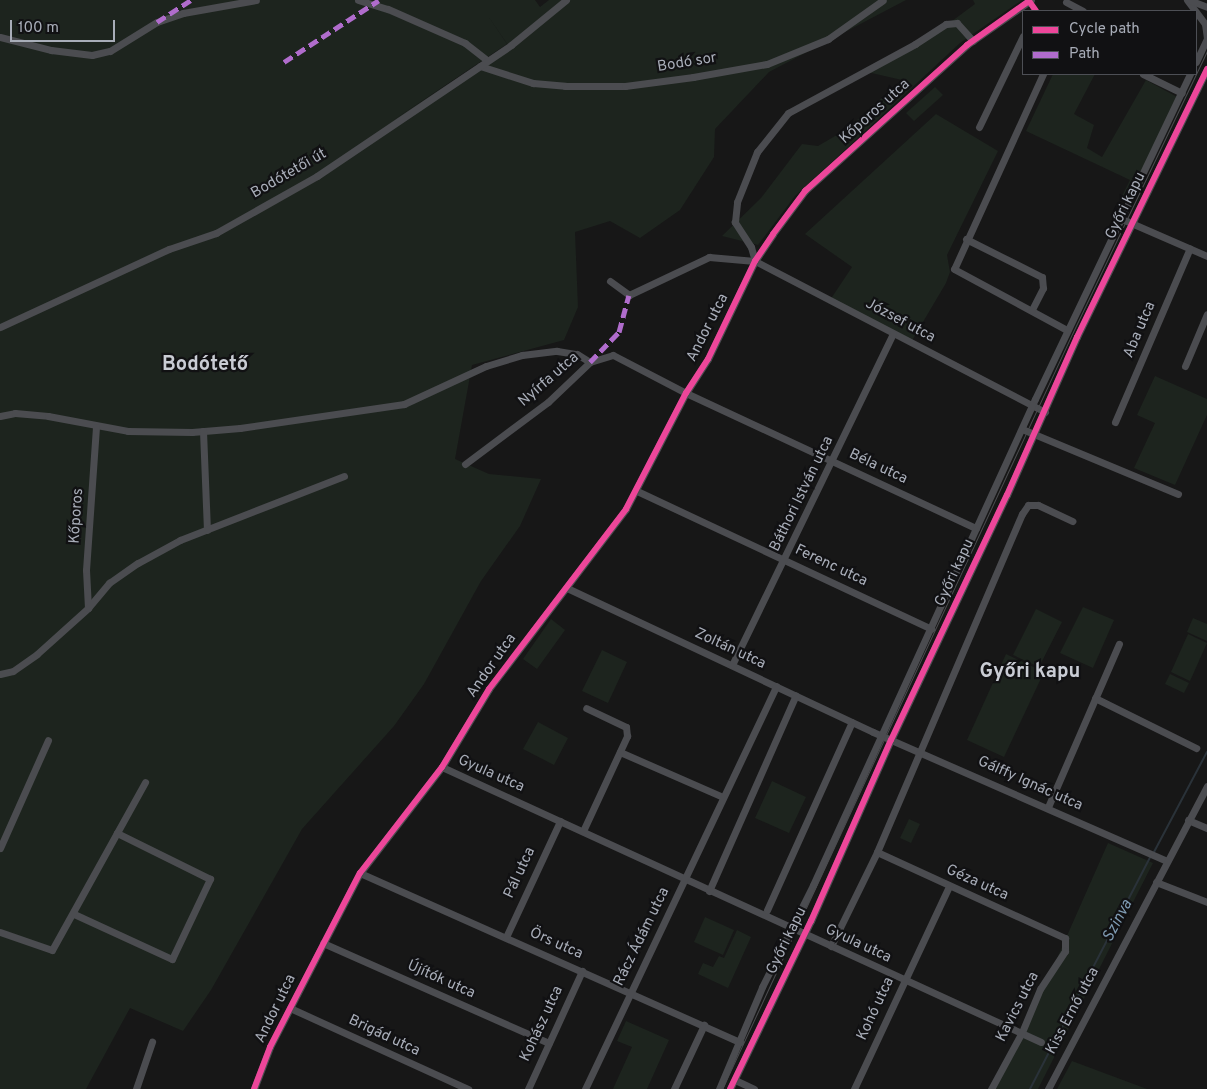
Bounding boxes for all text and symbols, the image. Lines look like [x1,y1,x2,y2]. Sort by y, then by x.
scale bar [12,10,118,42]
legend [1022,10,1197,75]
text: 100 m [18,19,59,38]
text: Cycle path [1069,20,1140,39]
text: Path [1069,45,1100,64]
street label: Bodó sor [656,49,718,77]
street label: Kőporos utca [836,76,914,148]
street label: Bodótetői út [248,145,330,203]
street label: Győri kapu [1102,170,1150,242]
street label: Andor utca [683,291,733,365]
street label: József utca [862,295,938,347]
street label: Aba utca [1120,299,1160,361]
street label: Nyírfa utca [515,349,583,411]
district label: Bodótető [162,353,248,377]
street label: Báthori István utca [766,433,838,555]
street label: Béla utca [846,446,910,488]
street label: Kőporos [66,488,88,544]
street label: Győri kapu [932,536,978,610]
street label: Ferenc utca [792,541,870,591]
street label: Zoltán utca [692,625,768,673]
street label: Andor utca [463,630,521,702]
district label: Győri kapu [980,660,1080,684]
street label: Gyula utca [455,751,527,797]
street label: Gálffy Ignác utca [975,753,1085,815]
street label: Pál utca [500,845,540,901]
street label: Géza utca [943,861,1011,905]
street label: Rácz Ádám utca [610,884,674,990]
water label: Szinva [1099,897,1137,945]
street label: Győri kapu [763,905,811,977]
street label: Gyula utca [822,921,894,967]
street label: Örs utca [527,924,585,964]
street label: Újítók utca [404,957,478,1003]
street label: Kiss Ernő utca [1043,964,1103,1058]
street label: Kavics utca [993,969,1043,1045]
street label: Andor utca [252,972,300,1046]
street label: Kohó utca [854,975,898,1043]
street label: Kohász utca [517,983,567,1065]
street label: Brigád utca [345,1012,423,1060]

